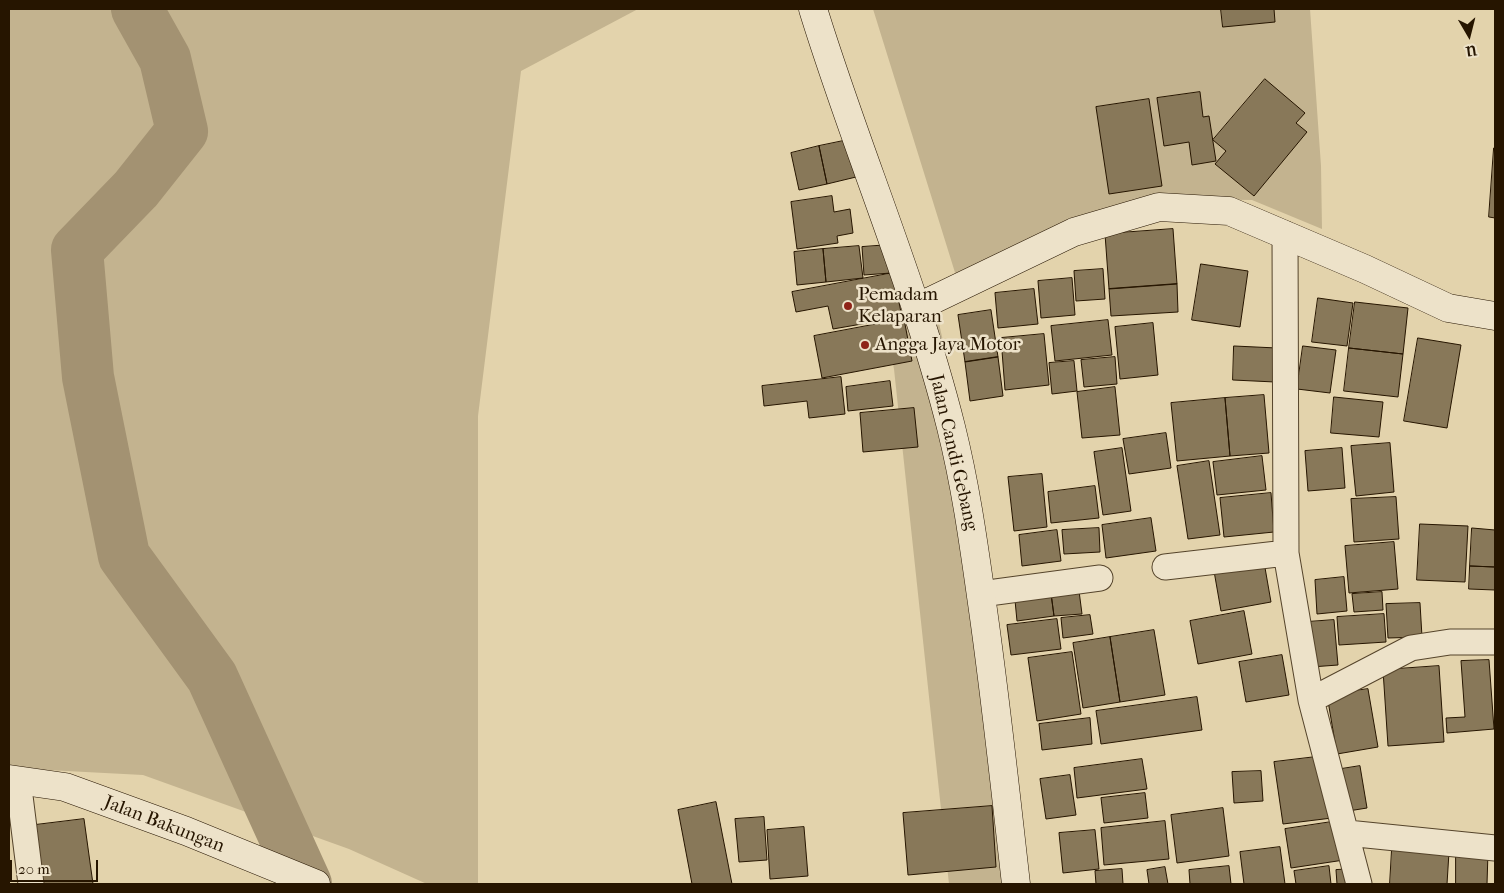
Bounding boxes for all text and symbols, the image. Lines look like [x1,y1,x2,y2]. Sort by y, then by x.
north arrow [1444,10,1494,60]
text: U [1465,41,1478,60]
place label: Pemadam Kelaparan [858,284,942,328]
marker: Pemadam Kelaparan [842,300,854,312]
place label: Angga Jaya Motor [875,334,1021,356]
marker: Angga Jaya Motor [859,339,871,351]
street label: Jalan Candi Gebang [924,372,982,534]
street label: Jalan Bakungan [100,792,228,858]
scale bar [12,850,100,882]
text: 20 m [18,860,50,878]

